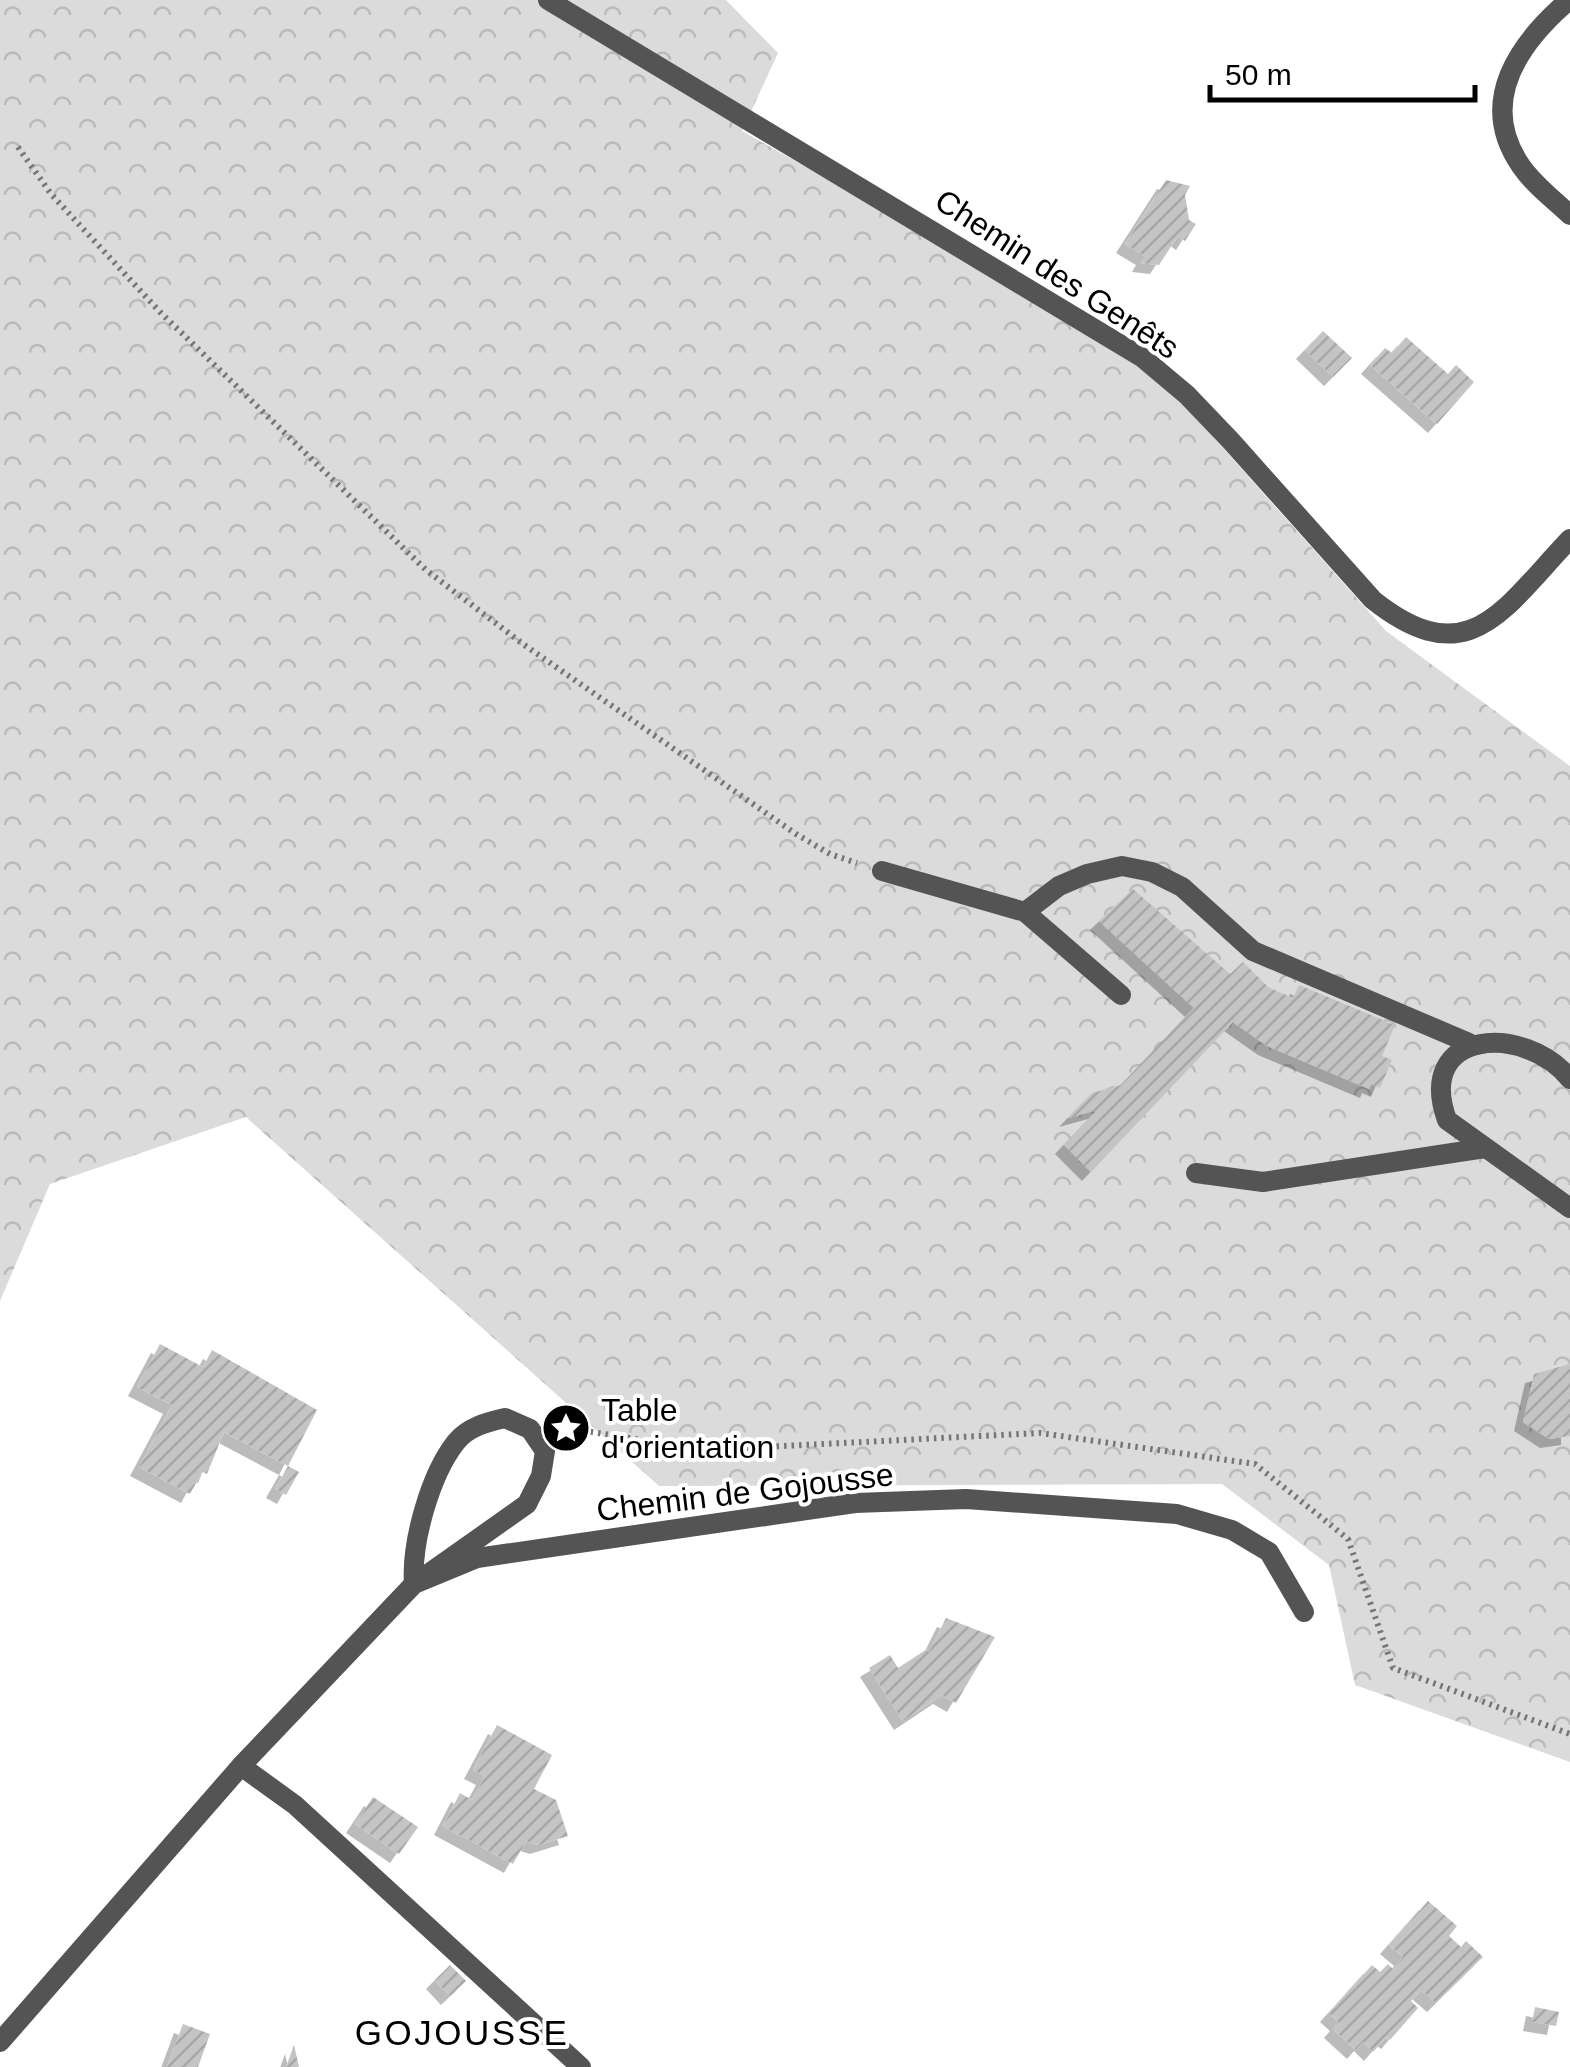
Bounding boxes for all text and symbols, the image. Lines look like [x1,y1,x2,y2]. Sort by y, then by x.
scale bar [1210,40,1475,102]
text: 50 m [1225,58,1292,91]
street label: Chemin des Genêts [929,182,1185,366]
place label: Table d'orientation [601,1392,774,1465]
place icon: Table d'orientation [540,1402,592,1454]
street label: Chemin de Gojousse [595,1456,895,1528]
district label: GOJOUSSE [355,2013,569,2052]

